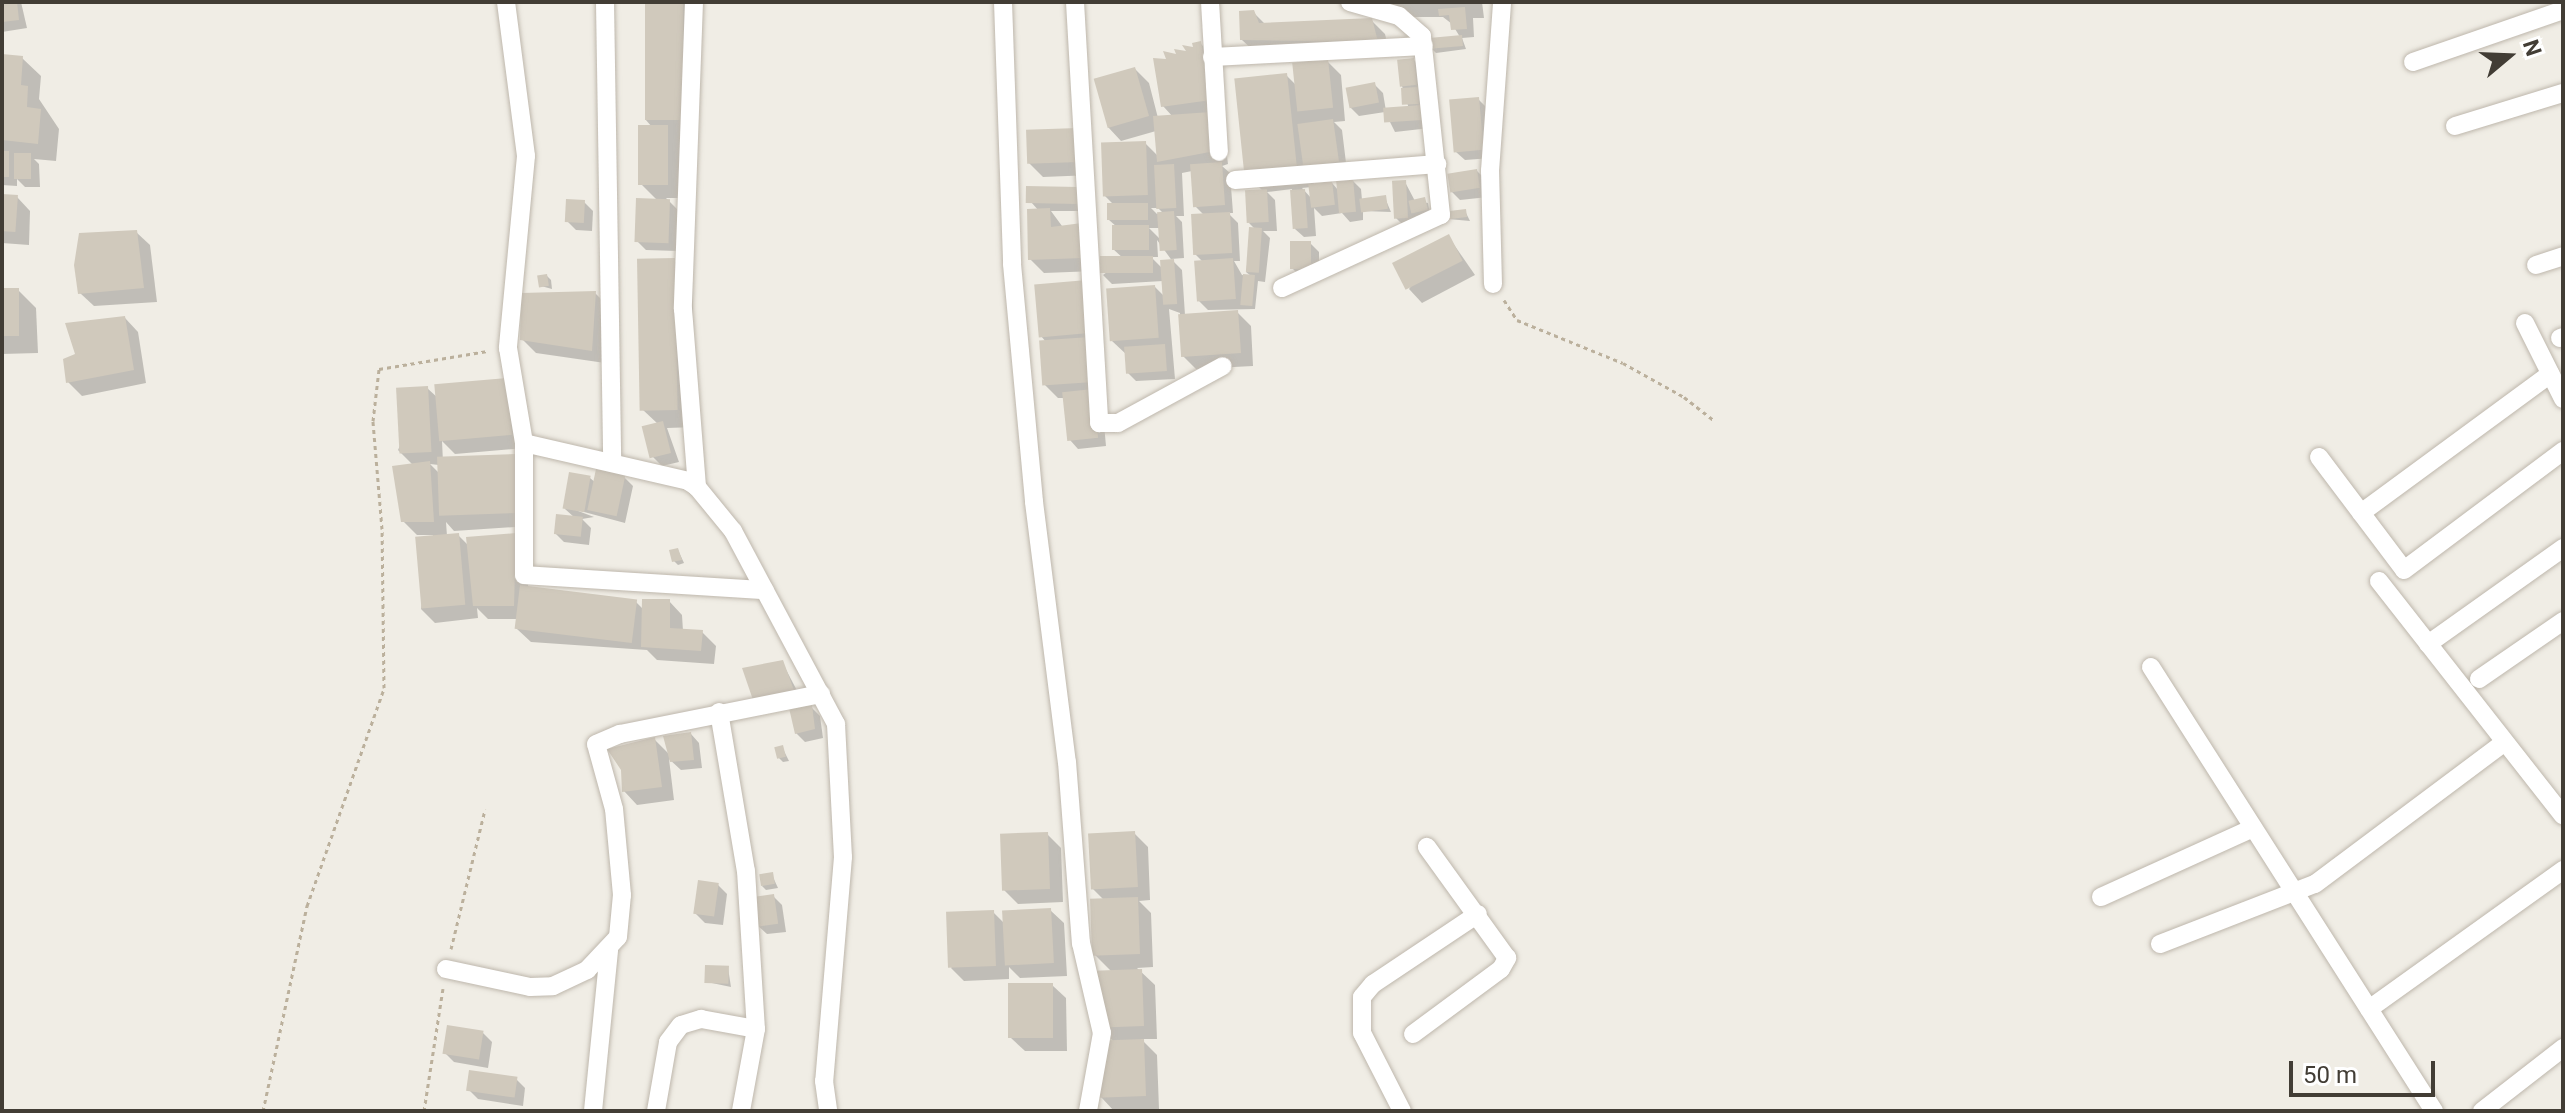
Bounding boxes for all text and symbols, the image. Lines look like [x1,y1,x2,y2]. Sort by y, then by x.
north arrow [2469,16,2549,96]
text: N [2518,37,2547,59]
scale bar [2293,1045,2439,1095]
text: 50 m [2303,1061,2357,1089]

